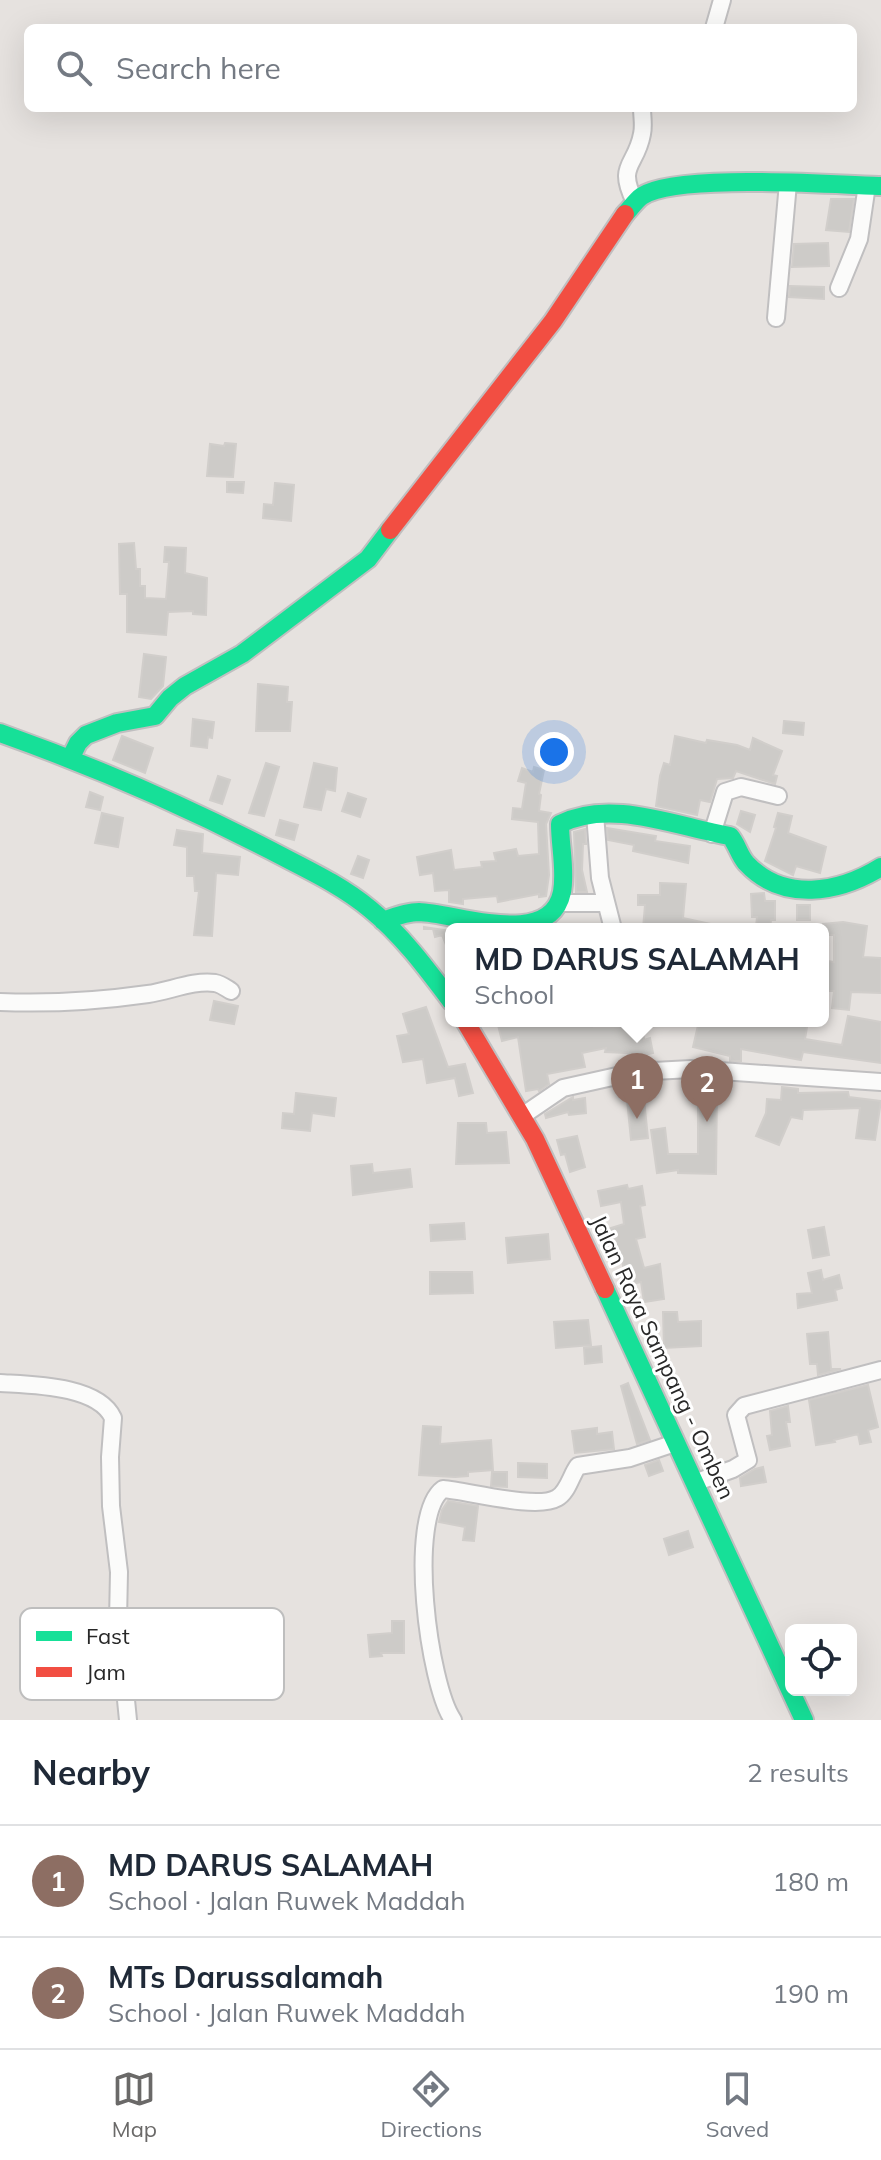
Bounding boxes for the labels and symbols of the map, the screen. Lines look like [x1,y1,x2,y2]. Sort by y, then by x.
your location [534,732,574,772]
pin: 1 [611,1053,663,1119]
pin: 2 [681,1056,733,1122]
street label: Jalan Raya Sampang - Omben [585,1210,741,1504]
legend [20,1608,284,1700]
text: Fast [86,1622,130,1650]
text: Jam [86,1658,126,1686]

